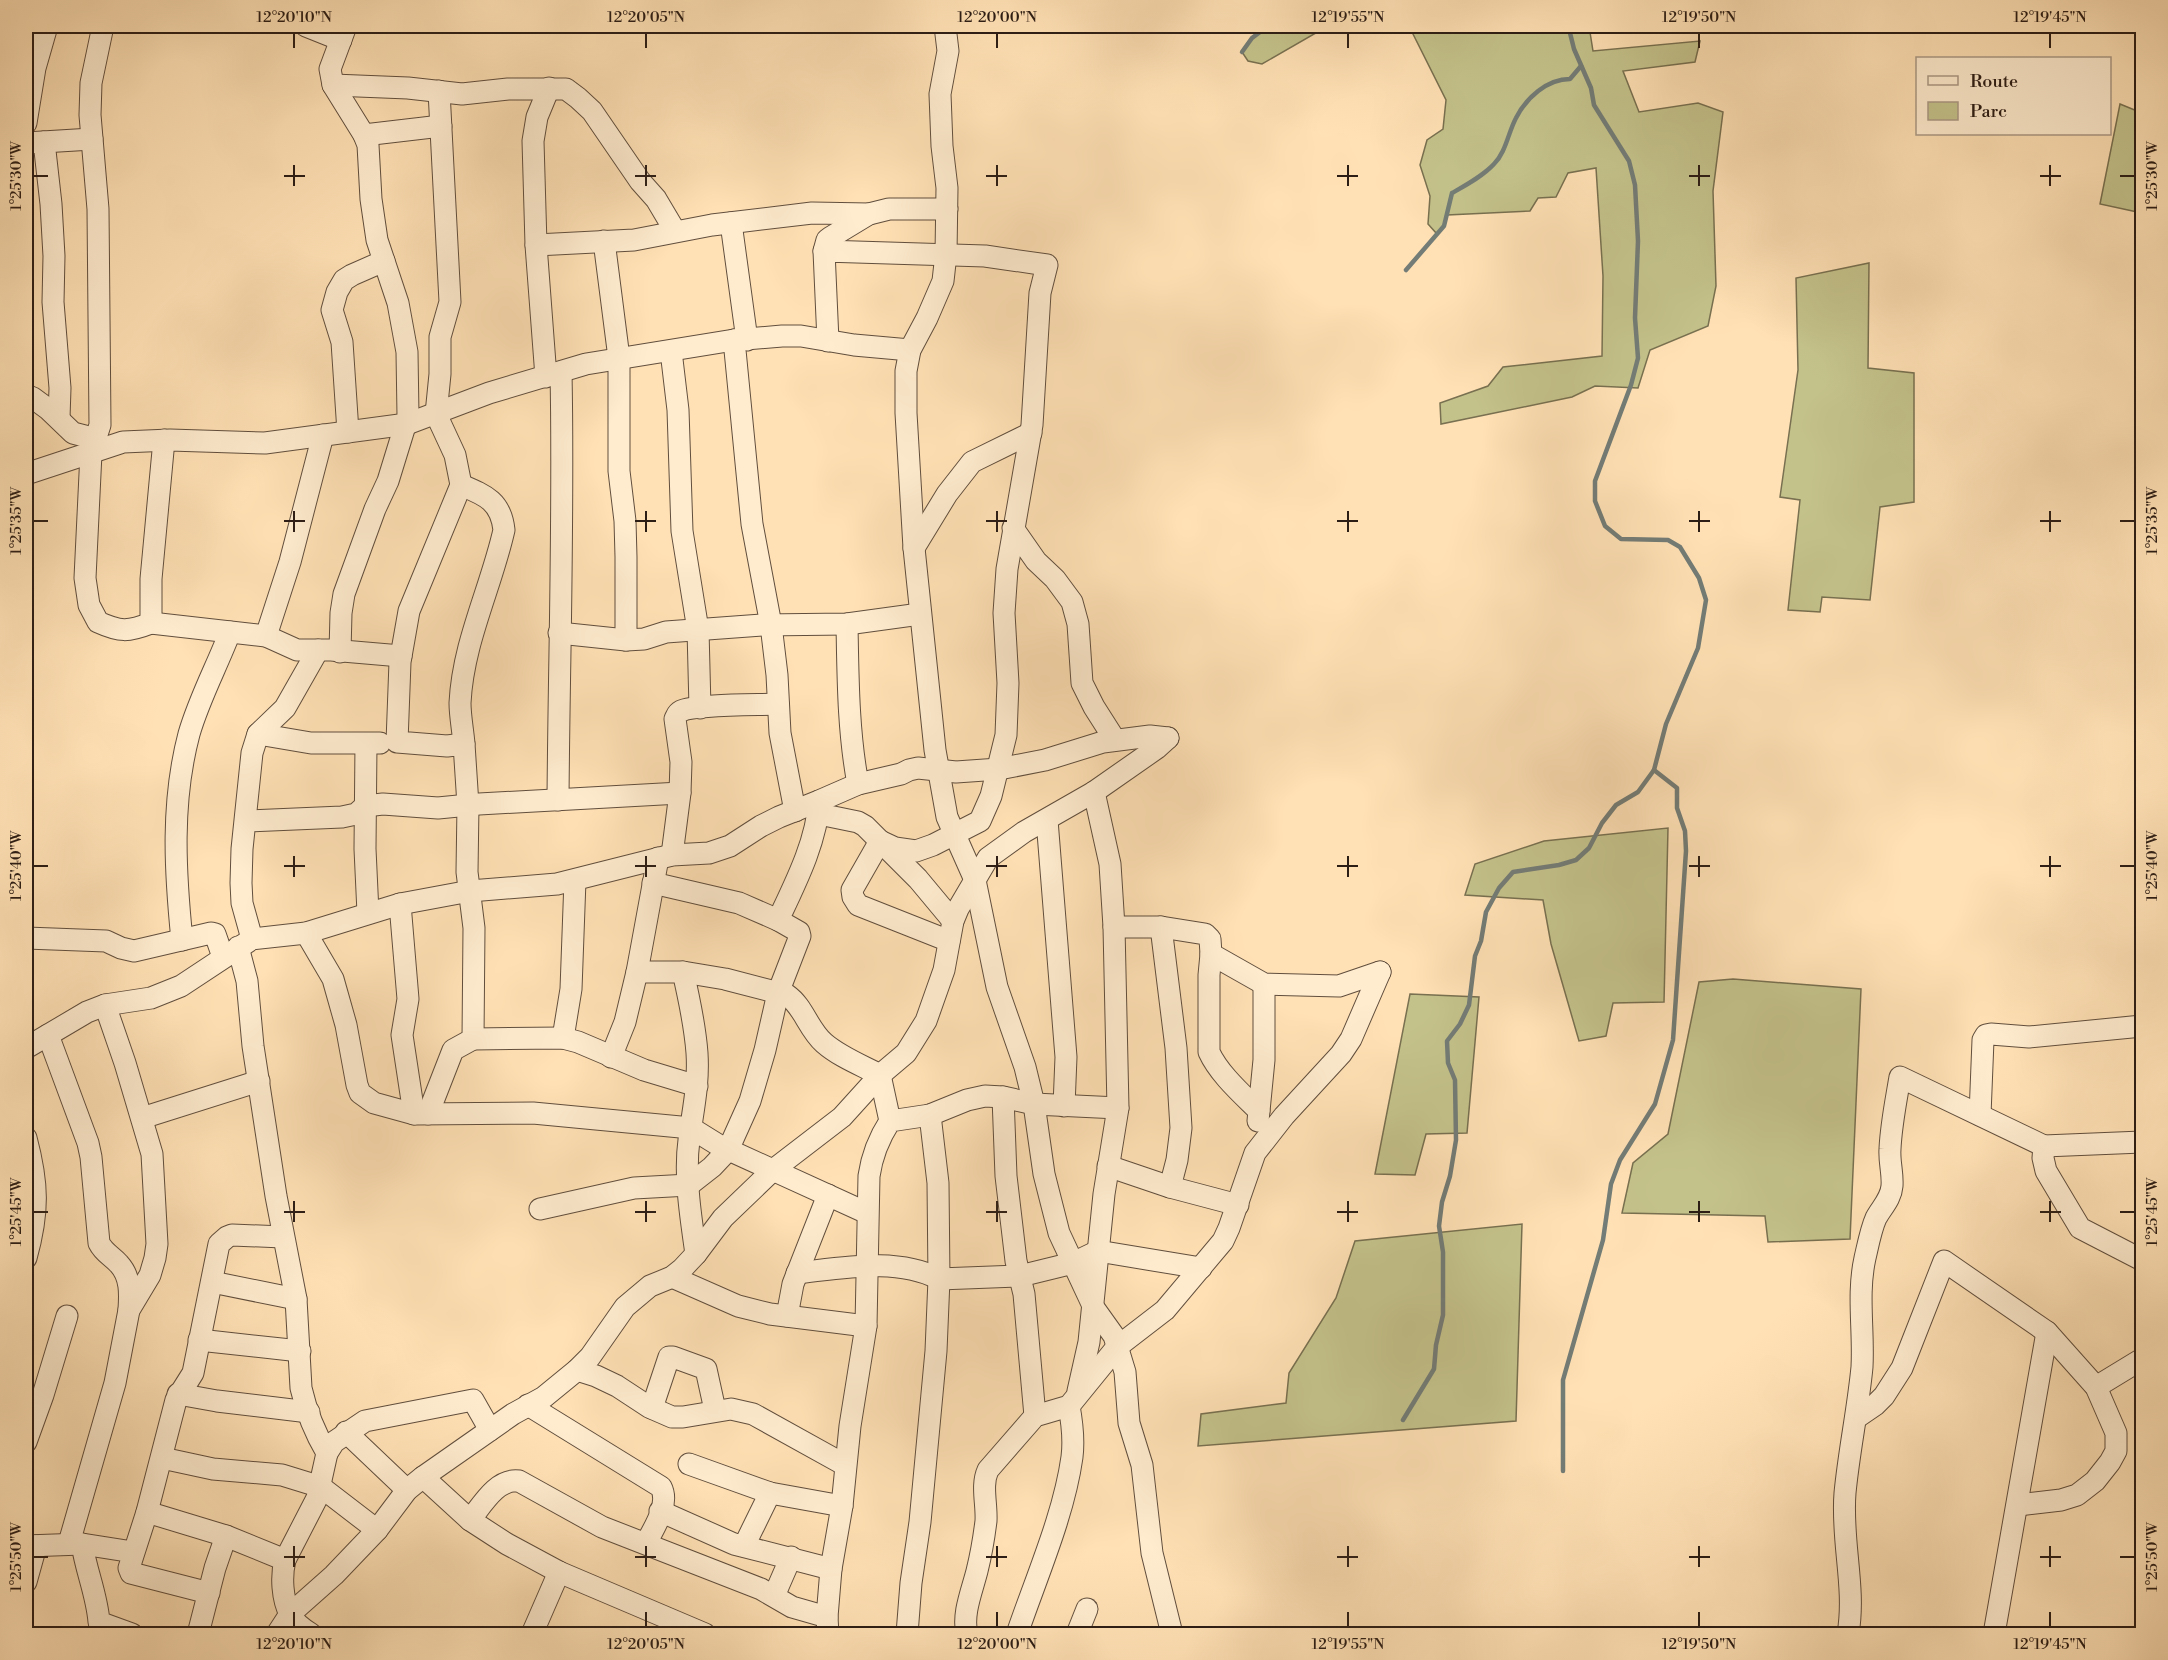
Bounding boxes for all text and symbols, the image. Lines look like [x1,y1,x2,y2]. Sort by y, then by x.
text: 12°20'10"N [256,8,332,27]
text: 12°20'05"N [607,8,685,27]
text: 12°20'00"N [957,8,1037,27]
text: 12°19'55"N [1312,8,1384,27]
text: 12°19'50"N [1662,8,1736,27]
text: 12°19'45"N [2013,8,2087,27]
legend [1916,57,2111,135]
text: Route [1970,70,2018,93]
text: Parc [1970,100,2007,123]
text: 1°25'30"W [7,141,26,211]
text: 1°25'30"W [2143,141,2162,211]
text: 1°25'35"W [7,487,26,555]
text: 1°25'35"W [2143,487,2162,555]
text: 1°25'40"W [7,830,26,901]
text: 1°25'40"W [2143,830,2162,901]
text: 1°25'45"W [7,1177,26,1246]
text: 1°25'45"W [2143,1177,2162,1246]
text: 1°25'50"W [7,1522,26,1592]
text: 1°25'50"W [2143,1522,2162,1592]
text: 12°20'10"N [256,1635,332,1654]
text: 12°20'05"N [607,1635,685,1654]
text: 12°20'00"N [957,1635,1037,1654]
text: 12°19'55"N [1312,1635,1384,1654]
text: 12°19'50"N [1662,1635,1736,1654]
text: 12°19'45"N [2013,1635,2087,1654]

